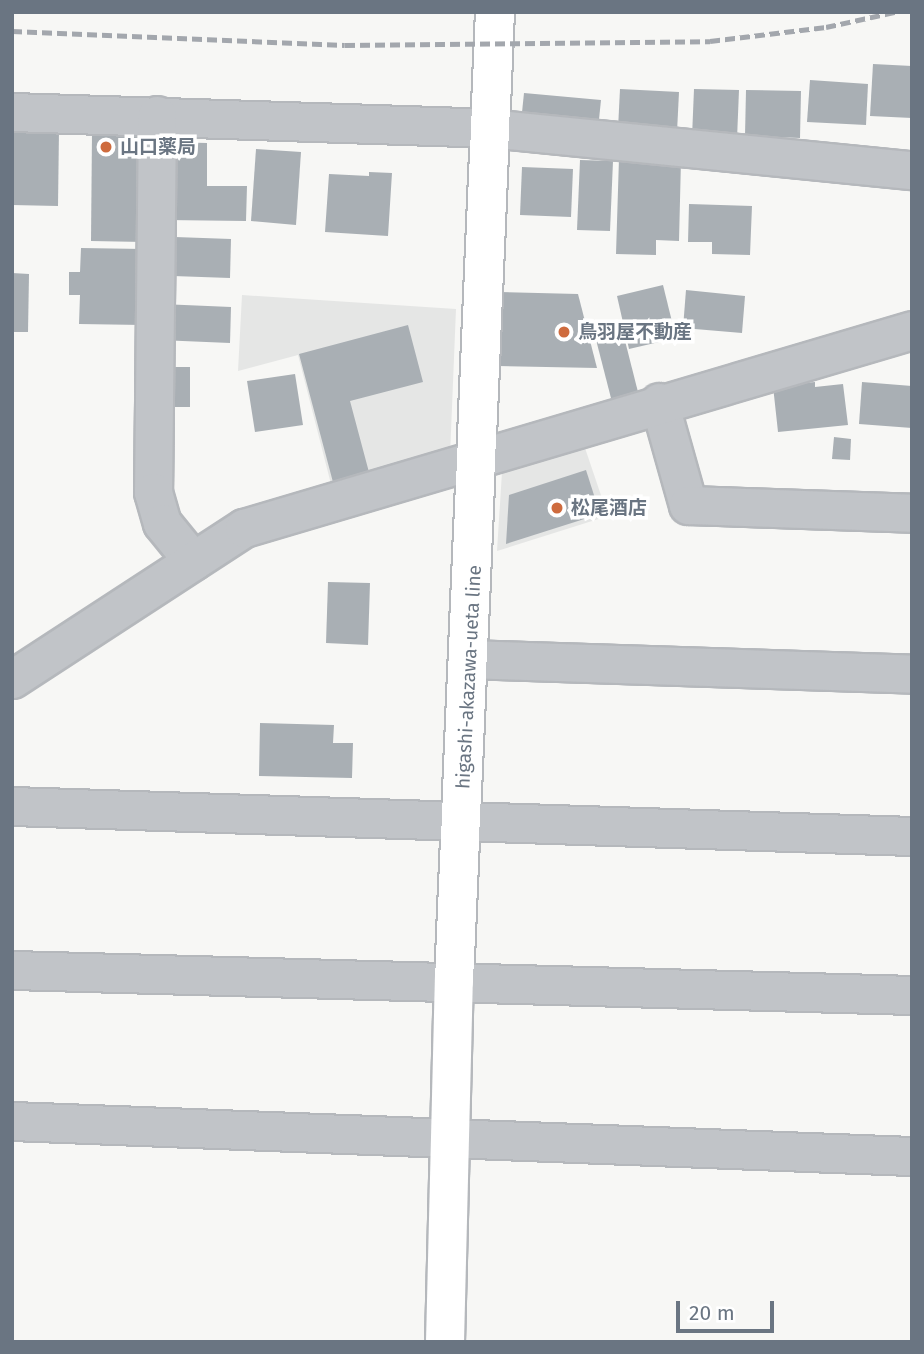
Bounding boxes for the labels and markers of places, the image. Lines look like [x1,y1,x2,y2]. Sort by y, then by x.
place label: 山口薬局 [120,136,196,158]
marker: 山口薬局 [98,139,114,155]
place label: 鳥羽屋不動産 [578,321,692,343]
marker: 鳥羽屋不動産 [556,324,572,340]
place label: 松尾酒店 [571,497,647,519]
marker: 松尾酒店 [549,500,565,516]

